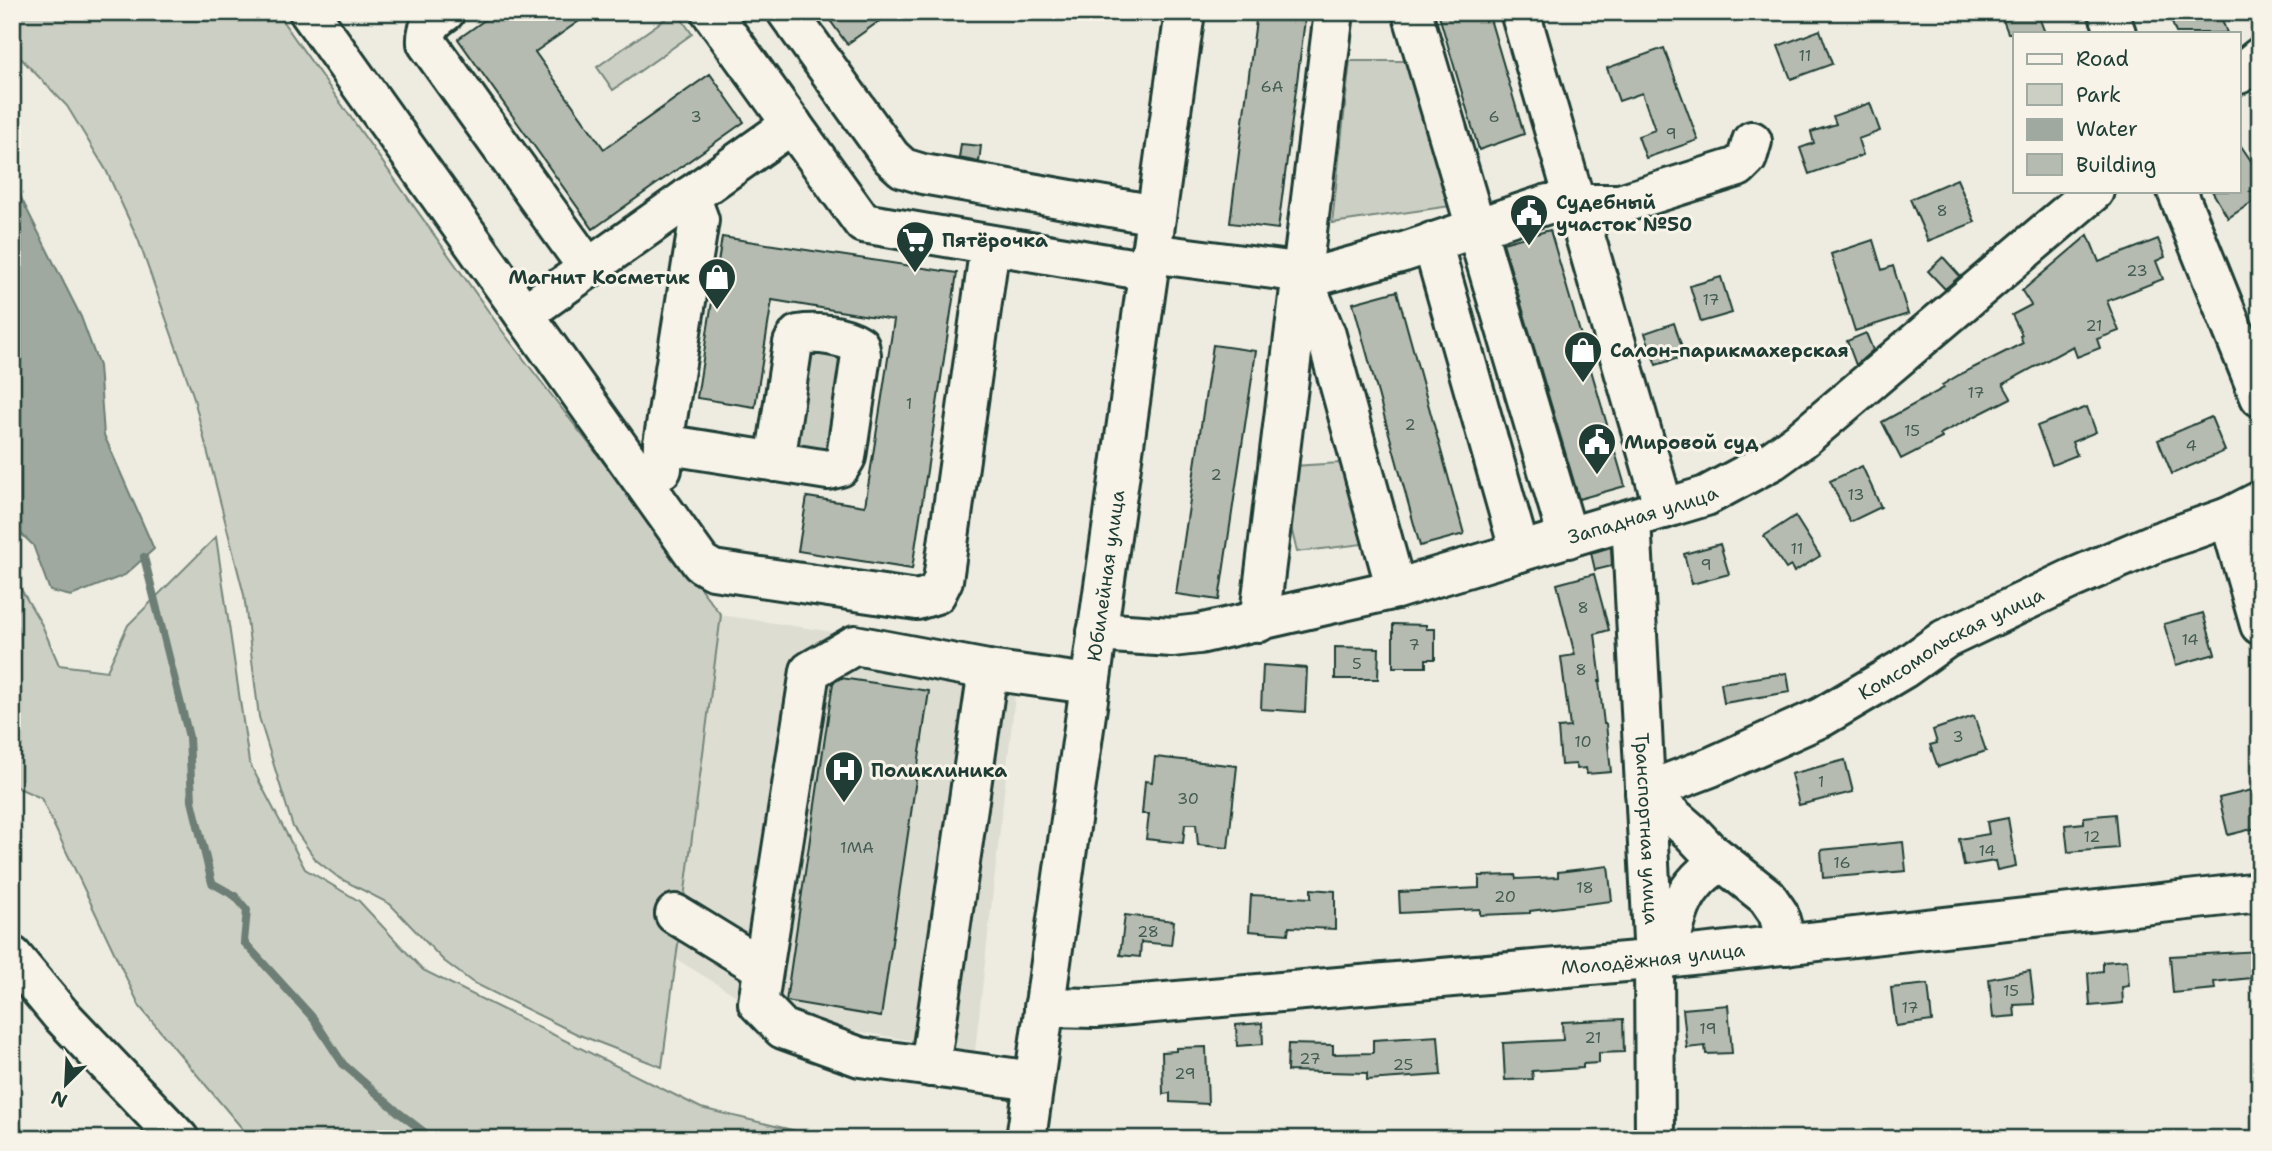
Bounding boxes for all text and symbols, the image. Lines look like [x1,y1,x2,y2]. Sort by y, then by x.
legend [2013,32,2240,192]
house number: 11 [1799,45,1811,66]
text: Road [2076,45,2129,73]
house number: 6А [1261,76,1283,97]
text: Park [2076,81,2121,109]
house number: 3 [690,106,702,127]
house number: 6 [1488,106,1500,127]
text: Water [2076,115,2138,143]
house number: 9 [1665,123,1677,144]
text: Building [2076,151,2156,179]
place label: Судебный участок №50 [1556,190,1692,237]
public building icon: Судебный участок №50 [1508,192,1550,247]
house number: 8 [1936,200,1948,221]
supermarket icon: Пятёрочка [894,219,936,274]
place label: Пятёрочка [942,228,1048,253]
shop icon: Магнит Косметик [696,256,738,311]
house number: 23 [2126,260,2148,281]
place label: Магнит Косметик [508,265,690,290]
house number: 17 [1702,289,1720,310]
house number: 21 [2085,315,2103,336]
shop icon: Салон-парикмахерская [1562,329,1604,384]
place label: Салон-парикмахерская [1610,338,1849,363]
house number: 17 [1967,382,1985,403]
house number: 1 [906,393,912,414]
house number: 2 [1404,414,1416,435]
house number: 15 [1904,420,1920,441]
public building icon: Мировой суд [1576,421,1618,476]
place label: Мировой суд [1624,430,1759,455]
house number: 4 [2185,435,2197,456]
house number: 2 [1210,464,1222,485]
street label: Западная улица [1565,480,1723,550]
house number: 13 [1847,484,1865,505]
street label: Юбилейная улица [1082,488,1130,663]
house number: 11 [1791,538,1803,559]
house number: 9 [1700,554,1712,575]
street label: Комсомольская улица [1854,582,2048,706]
house number: 8 [1577,597,1589,618]
house number: 14 [2181,629,2199,650]
house number: 7 [1408,634,1420,655]
house number: 5 [1352,653,1362,674]
house number: 8 [1575,659,1587,680]
house number: 3 [1952,726,1964,747]
house number: 10 [1574,731,1592,752]
street label: Транспортная улица [1629,732,1664,925]
hospital icon: Поликлиника [823,749,865,804]
place label: Поликлиника [871,758,1007,783]
house number: 1 [1818,771,1824,792]
house number: 30 [1177,788,1199,809]
house number: 12 [2083,826,2101,847]
house number: 1МА [840,837,874,858]
house number: 14 [1978,840,1996,861]
house number: 16 [1833,852,1851,873]
house number: 18 [1576,877,1594,898]
house number: 20 [1494,886,1516,907]
house number: 28 [1137,921,1159,942]
street label: Молодёжная улица [1560,937,1746,981]
house number: 15 [2003,980,2019,1001]
house number: 17 [1901,997,1919,1018]
house number: 19 [1699,1018,1717,1039]
house number: 21 [1584,1027,1602,1048]
house number: 27 [1299,1048,1321,1069]
north arrow [32,1050,102,1120]
house number: 25 [1393,1054,1413,1075]
house number: 29 [1174,1063,1196,1084]
text: N [47,1085,71,1114]

